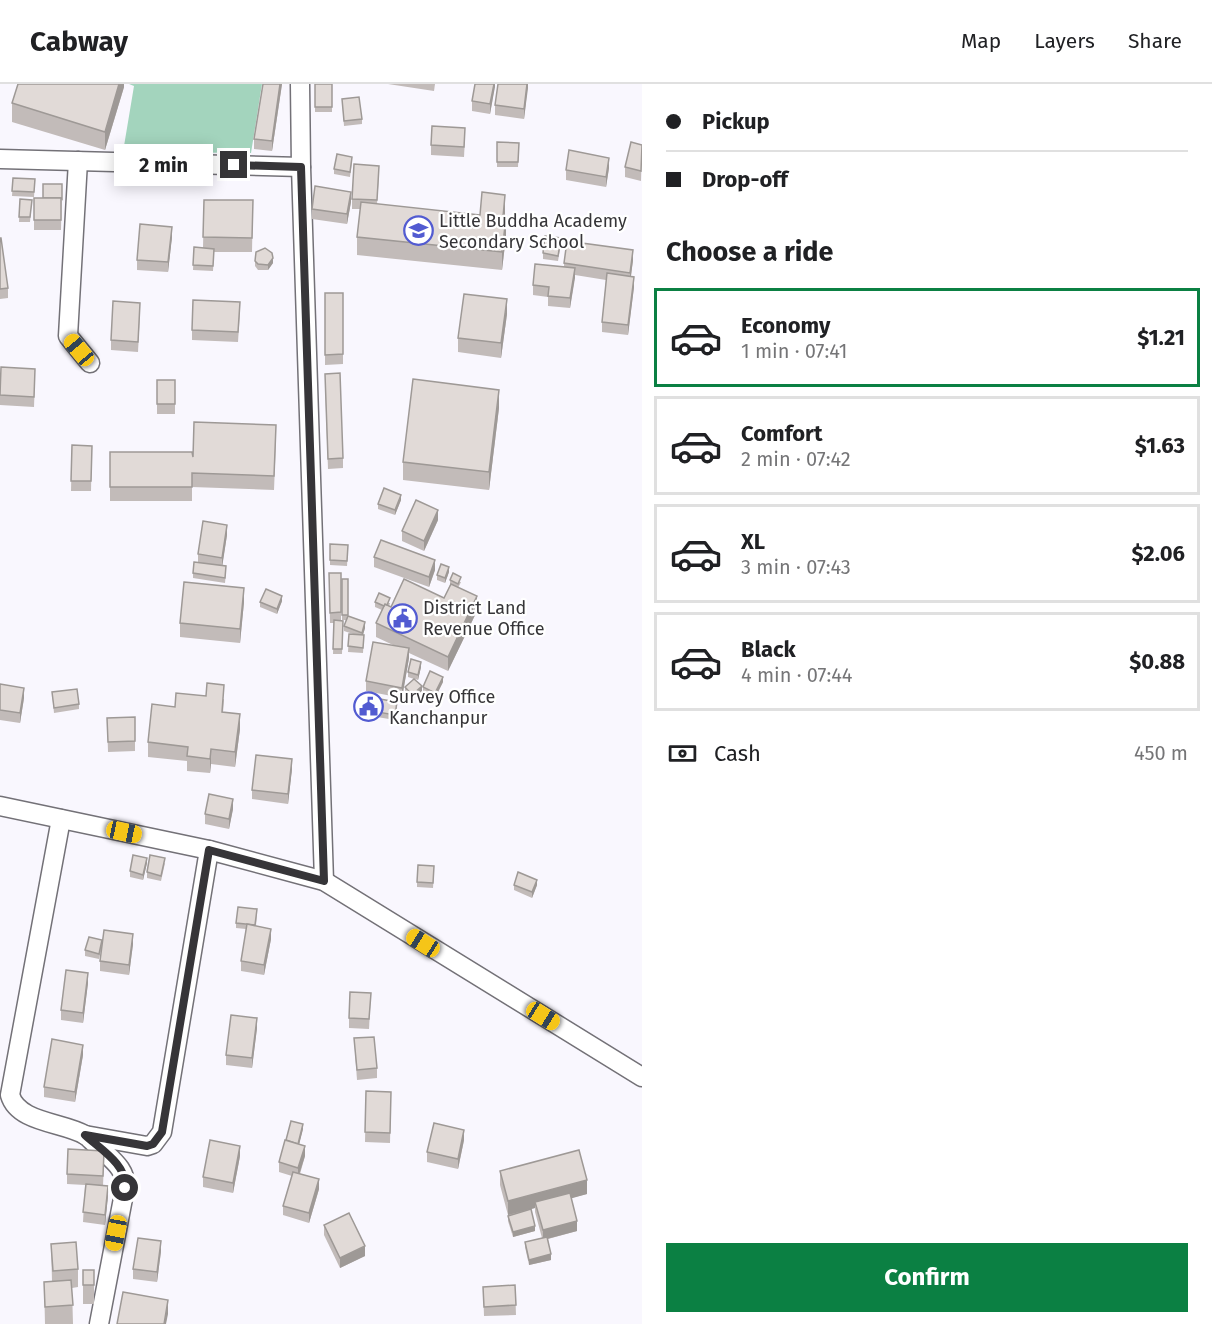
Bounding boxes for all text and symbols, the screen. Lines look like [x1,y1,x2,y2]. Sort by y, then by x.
text: Cabway [30,25,128,58]
text: Map [961,28,1001,54]
text: Layers [1034,28,1095,54]
text: Share [1128,28,1182,54]
text: Pickup [702,108,770,135]
callout: 2 min [114,144,213,186]
route end [220,151,247,178]
text: 2 min [139,153,188,177]
text: Drop-off [702,166,788,193]
place label: Little Buddha Academy Secondary School [439,210,627,253]
school or university icon: Little Buddha Academy Secondary School [402,215,434,247]
text: Choose a ride [666,236,833,268]
icon: car [669,311,723,365]
text: Economy [741,312,830,339]
text: $1.21 [1137,324,1185,351]
car [61,330,97,370]
text: 1 min · 07:41 [741,339,847,363]
icon: car [669,419,723,473]
text: Comfort [741,420,822,447]
text: $1.63 [1135,432,1185,459]
text: 2 min · 07:42 [741,447,851,471]
icon: car [669,527,723,581]
text: XL [741,528,765,555]
text: $2.06 [1132,540,1185,567]
text: 3 min · 07:43 [741,555,851,579]
place label: District Land Revenue Office [423,597,544,640]
public building icon: District Land Revenue Office [386,602,418,634]
icon: car [669,635,723,689]
text: Black [741,636,796,663]
text: $0.88 [1129,648,1185,675]
text: 4 min · 07:44 [741,663,852,687]
place label: Survey Office Kanchanpur [389,686,495,729]
public building icon: Survey Office Kanchanpur [352,691,384,723]
icon: cash [666,737,699,770]
text: Cash [714,740,761,767]
text: 450 m [1134,741,1188,765]
car [105,819,143,845]
car [403,926,443,960]
car [523,999,563,1033]
route start [111,1174,138,1201]
car [104,1214,128,1252]
button: Confirm [666,1243,1188,1312]

